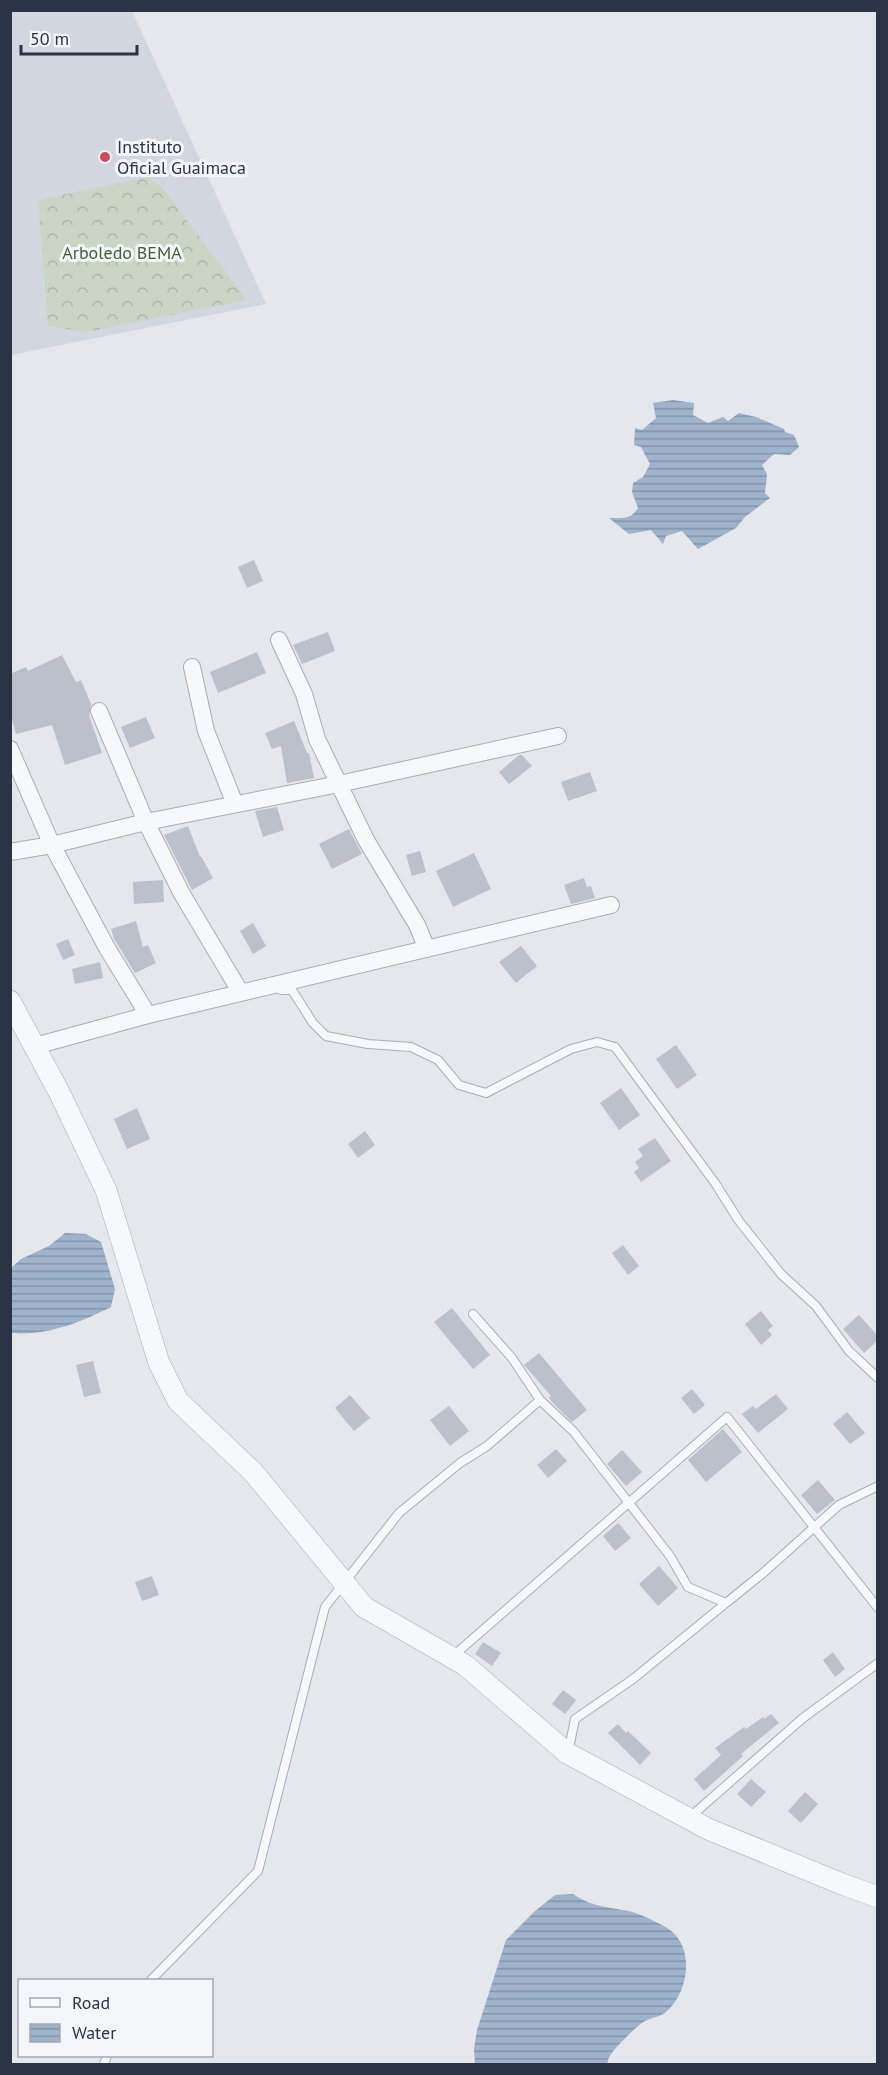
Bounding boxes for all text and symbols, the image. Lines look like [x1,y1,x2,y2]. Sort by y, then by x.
scale bar [21,18,136,56]
text: 50 m [30,27,69,50]
place label: Instituto Oficial Guaimaca [117,135,246,179]
marker: Instituto Oficial Guaimaca [98,150,112,164]
park label: Arboledo BEMA [62,241,182,264]
legend [18,1979,213,2057]
text: Road [72,1991,110,2014]
text: Water [72,2021,116,2044]

